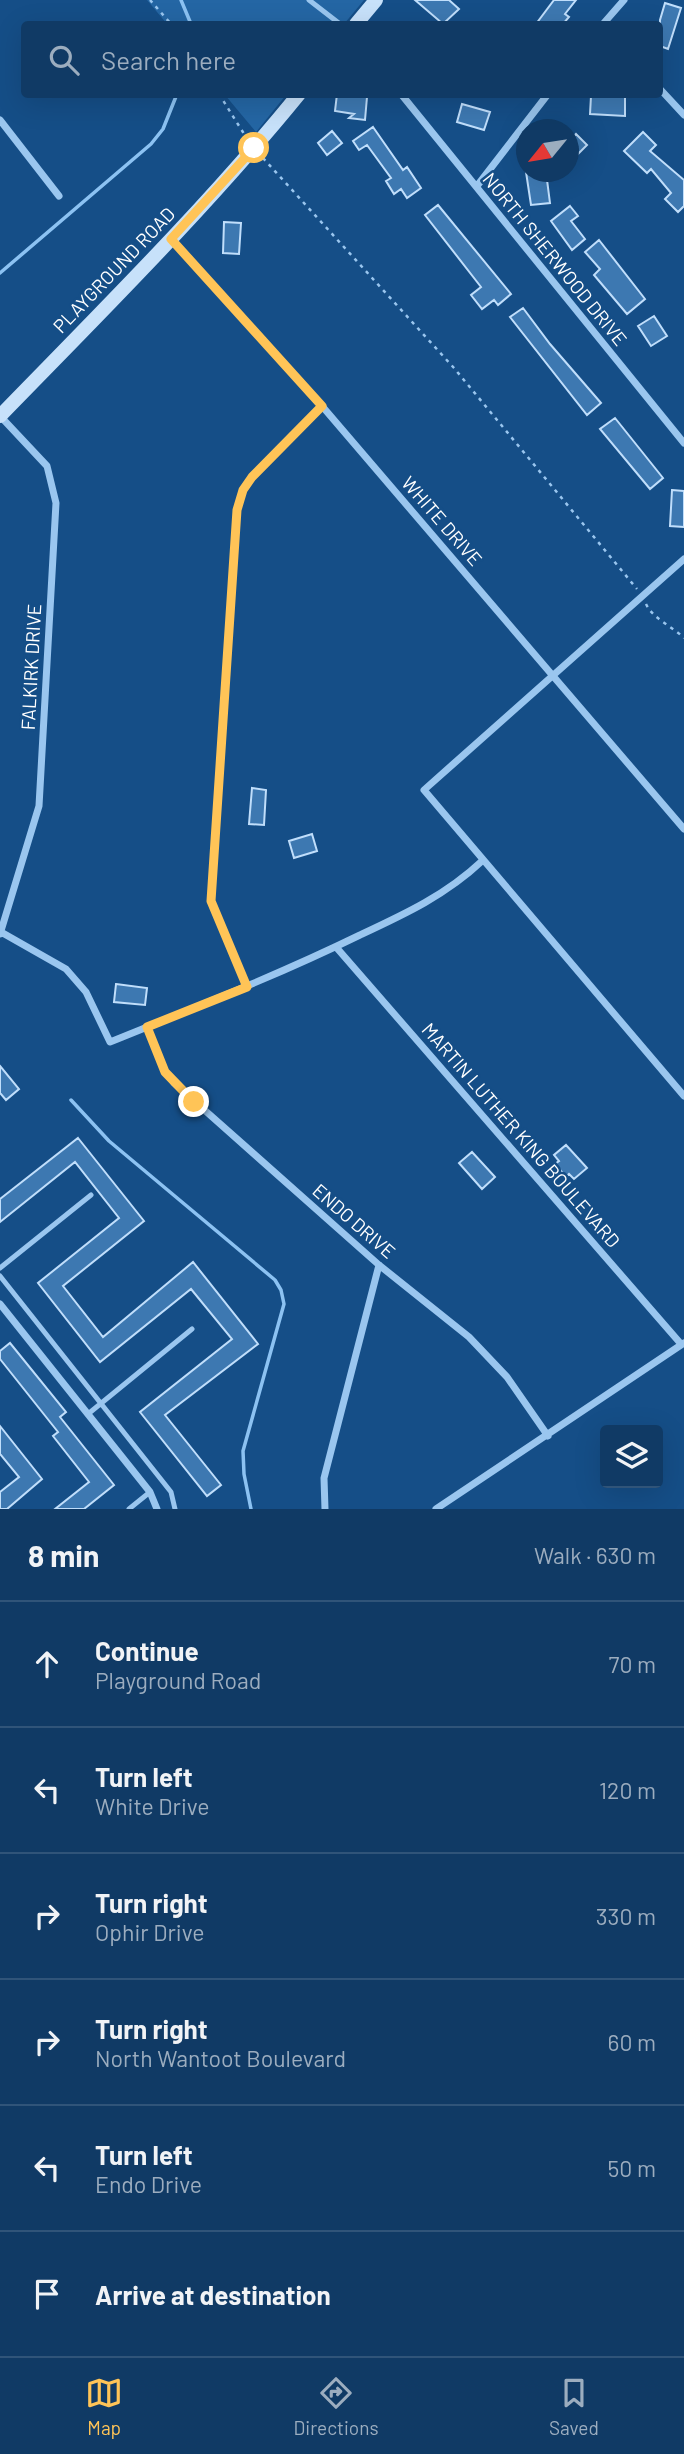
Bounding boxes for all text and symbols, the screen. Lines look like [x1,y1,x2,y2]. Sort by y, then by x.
search box [21,21,663,98]
icon: search [45,41,83,79]
text: Search here [101,44,236,75]
north arrow [516,119,579,182]
route start [238,132,269,163]
street label: NORTH SHERWOOD DRIVE [479,168,632,350]
street label: PLAYGROUND ROAD [48,202,179,337]
street label: WHITE DRIVE [397,471,487,570]
street label: FALKIRK DRIVE [16,603,45,731]
street label: MARTIN LUTHER KING BOULEVARD [418,1018,625,1252]
route end [178,1086,209,1117]
street label: ENDO DRIVE [308,1178,400,1263]
map controls [600,1425,663,1488]
button: layers [600,1425,663,1488]
text: 8 min [28,1537,99,1573]
text: Walk · 630 m [534,1541,656,1569]
text: Continue [95,1635,199,1666]
icon: ahead [28,1645,66,1683]
text: 70 m [609,1650,656,1678]
text: Playground Road [95,1666,261,1694]
text: Turn left [95,1761,193,1792]
icon: left [28,1771,66,1809]
text: 120 m [599,1776,656,1804]
text: White Drive [95,1792,210,1820]
text: Turn right [95,1887,208,1918]
icon: right [28,1897,66,1935]
text: 330 m [596,1902,656,1930]
text: Ophir Drive [95,1918,204,1946]
text: Turn right [95,2013,208,2044]
icon: right [28,2023,66,2061]
text: 60 m [608,2028,656,2056]
text: North Wantoot Boulevard [95,2044,346,2072]
text: Turn left [95,2139,193,2170]
icon: left [28,2149,66,2187]
text: 50 m [608,2154,656,2182]
text: Endo Drive [95,2170,202,2198]
icon: arrive [28,2275,66,2313]
text: Arrive at destination [95,2279,331,2310]
tab: Map [85,2374,123,2439]
tab: Directions [294,2374,379,2439]
tab: Saved [549,2374,599,2439]

